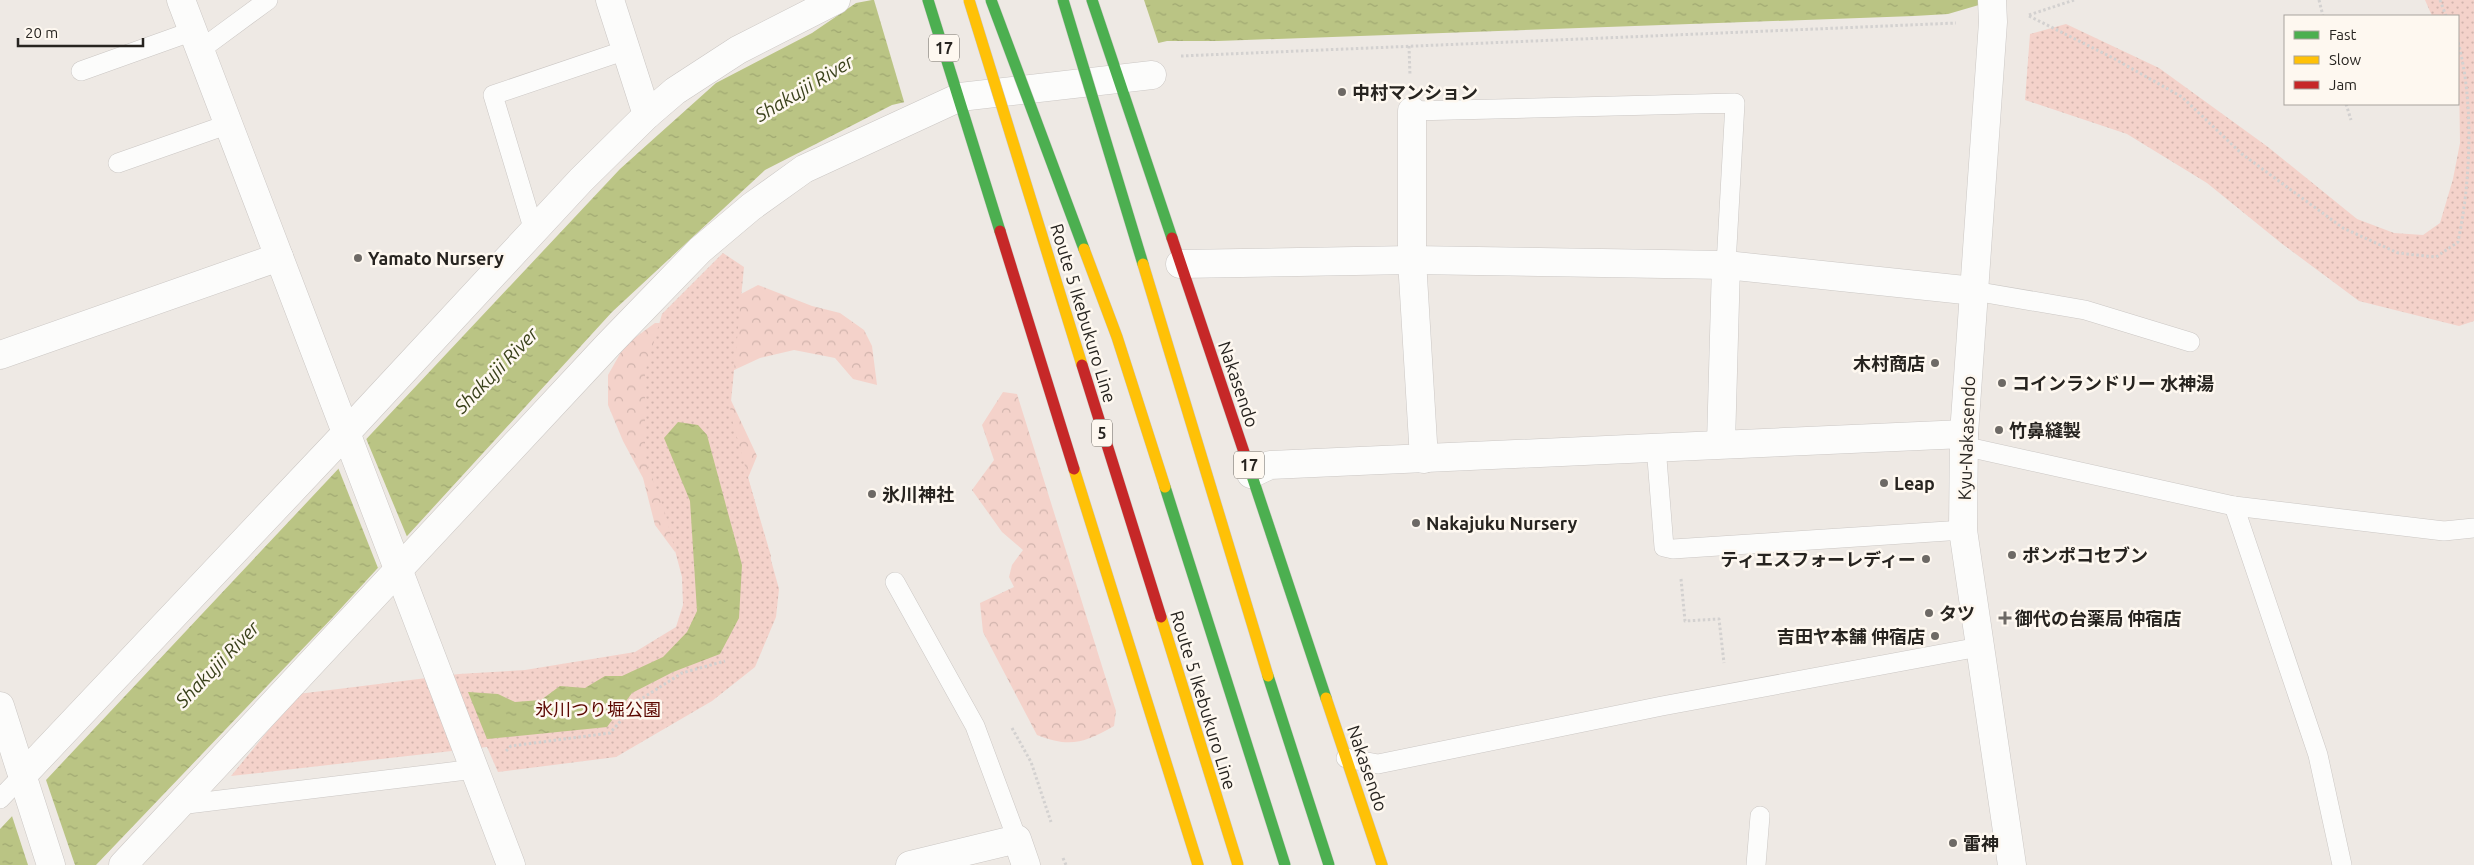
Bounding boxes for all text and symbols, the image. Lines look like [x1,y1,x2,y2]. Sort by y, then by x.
scale bar [18,15,142,47]
legend [2284,15,2459,105]
text: 20 m [25,24,58,41]
text: Fast [2329,26,2357,43]
road number: 17 [929,34,959,62]
water label: Shakujii River [750,50,858,127]
text: Slow [2329,51,2362,68]
text: Jam [2329,76,2357,93]
place label: 中村マンション [1352,82,1478,102]
marker: 中村マンション [1336,86,1348,98]
street label: Route 5 Ikebukuro Line [1047,221,1121,405]
place label: Yamato Nursery [368,248,504,268]
marker: Yamato Nursery [352,252,364,264]
water label: Shakujii River [449,322,543,418]
street label: Nakasendo [1215,338,1263,430]
place label: 木村商店 [1853,353,1925,373]
marker: 木村商店 [1929,357,1941,369]
place label: コインランドリー 水神湯 [2012,373,2214,393]
street label: Kyu-Nakasendo [1954,375,1978,501]
marker: コインランドリー 水神湯 [1996,377,2008,389]
road number: 5 [1092,419,1112,446]
place label: 竹鼻縫製 [2009,420,2081,440]
marker: 竹鼻縫製 [1993,424,2005,436]
road number: 17 [1234,452,1264,478]
place label: Leap [1894,473,1935,493]
marker: Leap [1878,477,1890,489]
place label: 氷川神社 [882,484,954,504]
marker: 氷川神社 [866,488,878,500]
place label: Nakajuku Nursery [1426,513,1578,533]
marker: Nakajuku Nursery [1410,517,1422,529]
place label: ポンポコセブン [2022,545,2148,565]
place label: ティエスフォーレディー [1720,549,1916,569]
marker: ポンポコセブン [2006,549,2018,561]
marker: ティエスフォーレディー [1920,553,1932,565]
place label: タツ [1939,603,1975,623]
marker: タツ [1923,607,1935,619]
street label: Route 5 Ikebukuro Line [1167,608,1241,792]
place label: 御代の台薬局 仲宿店 [2014,608,2181,628]
marker: 御代の台薬局 仲宿店 [1999,612,2011,624]
water label: Shakujii River [170,616,264,712]
place label: 吉田ヤ本舗 仲宿店 [1777,626,1925,646]
marker: 吉田ヤ本舗 仲宿店 [1929,630,1941,642]
park label: 氷川つり堀公園 [535,699,661,719]
street label: Nakasendo [1344,722,1392,814]
place label: 雷神 [1963,833,1999,853]
marker: 雷神 [1947,837,1959,849]

